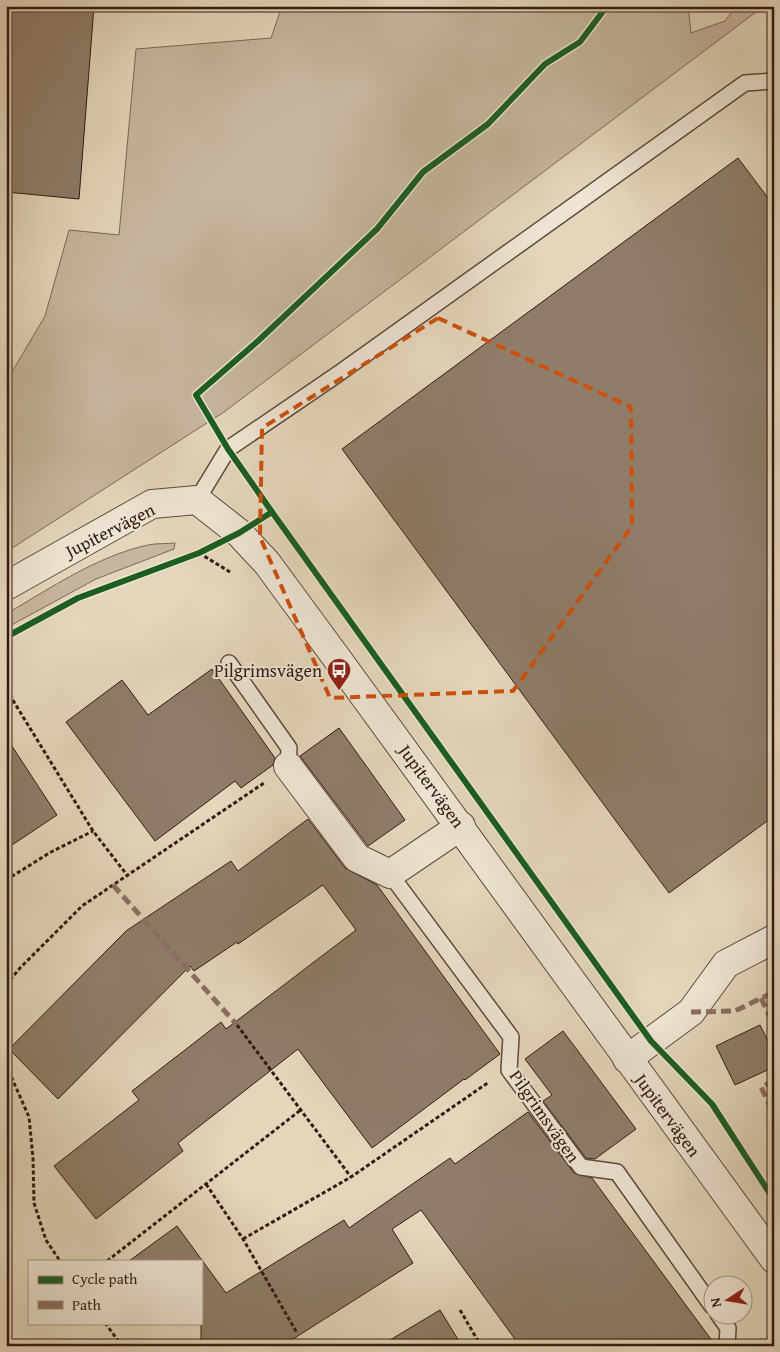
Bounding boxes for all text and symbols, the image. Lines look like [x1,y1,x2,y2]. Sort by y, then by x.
street label: Jupitervägen [59,496,160,565]
place label: Pilgrimsvägen [214,657,322,684]
bus stop icon: Pilgrimsvägen [326,657,352,691]
street label: Jupitervägen [391,737,472,833]
street label: Pilgrimsvägen [503,1064,587,1168]
street label: Jupitervägen [627,1066,708,1162]
legend [28,1260,202,1324]
text: Cycle path [72,1268,138,1289]
north arrow [702,1274,752,1324]
text: Path [72,1294,101,1315]
text: N [704,1295,726,1309]

